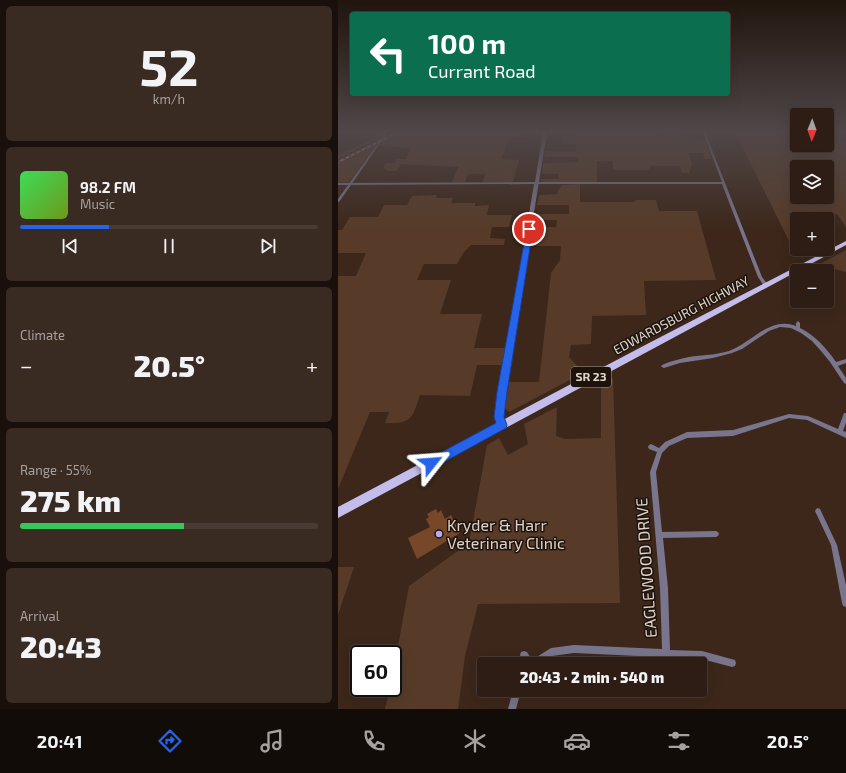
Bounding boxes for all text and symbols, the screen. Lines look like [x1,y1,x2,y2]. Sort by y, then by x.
text: 100 m [428,26,506,60]
icon: left [362,28,414,80]
text: 52 [140,34,198,96]
text: Currant Road [428,60,536,82]
text: km/h [153,91,185,107]
north arrow [790,108,834,152]
map controls [790,108,834,308]
button: layers [790,160,834,204]
text: 98.2 FM [80,178,136,196]
text: Music [80,196,115,212]
pin [512,212,546,246]
button: + [790,212,834,256]
icon: arrive [518,218,540,240]
icon: previous [59,235,81,257]
icon: pause [158,235,180,257]
icon: next [257,235,279,257]
button: − [790,264,834,308]
street label: EDWARDSBURG HIGHWAY [610,272,752,358]
text: Climate [20,327,65,343]
text: 20.5° [134,347,205,383]
text: − [20,352,33,378]
text: + [306,352,318,378]
road number: SR 23 [571,367,611,387]
position arrow [410,442,452,484]
text: Range · 55% [20,462,91,478]
text: 275 km [20,482,121,518]
street label: EAGLEWOOD DRIVE [631,497,660,639]
place label: Kryder & Harr Veterinary Clinic [447,515,565,552]
marker: Kryder & Harr Veterinary Clinic [434,529,444,539]
text: Arrival [20,608,60,624]
text: 20:43 [20,628,102,664]
speed limit sign: 60 [350,645,402,697]
text: 20:43 · 2 min · 540 m [520,668,664,686]
icon: directions [156,727,184,755]
icon: music [258,727,286,755]
icon: phone [360,727,388,755]
icon: climate [461,727,489,755]
icon: car [563,727,591,755]
icon: filters [665,727,693,755]
text: 20:41 [37,730,83,752]
text: 20.5° [767,730,809,752]

